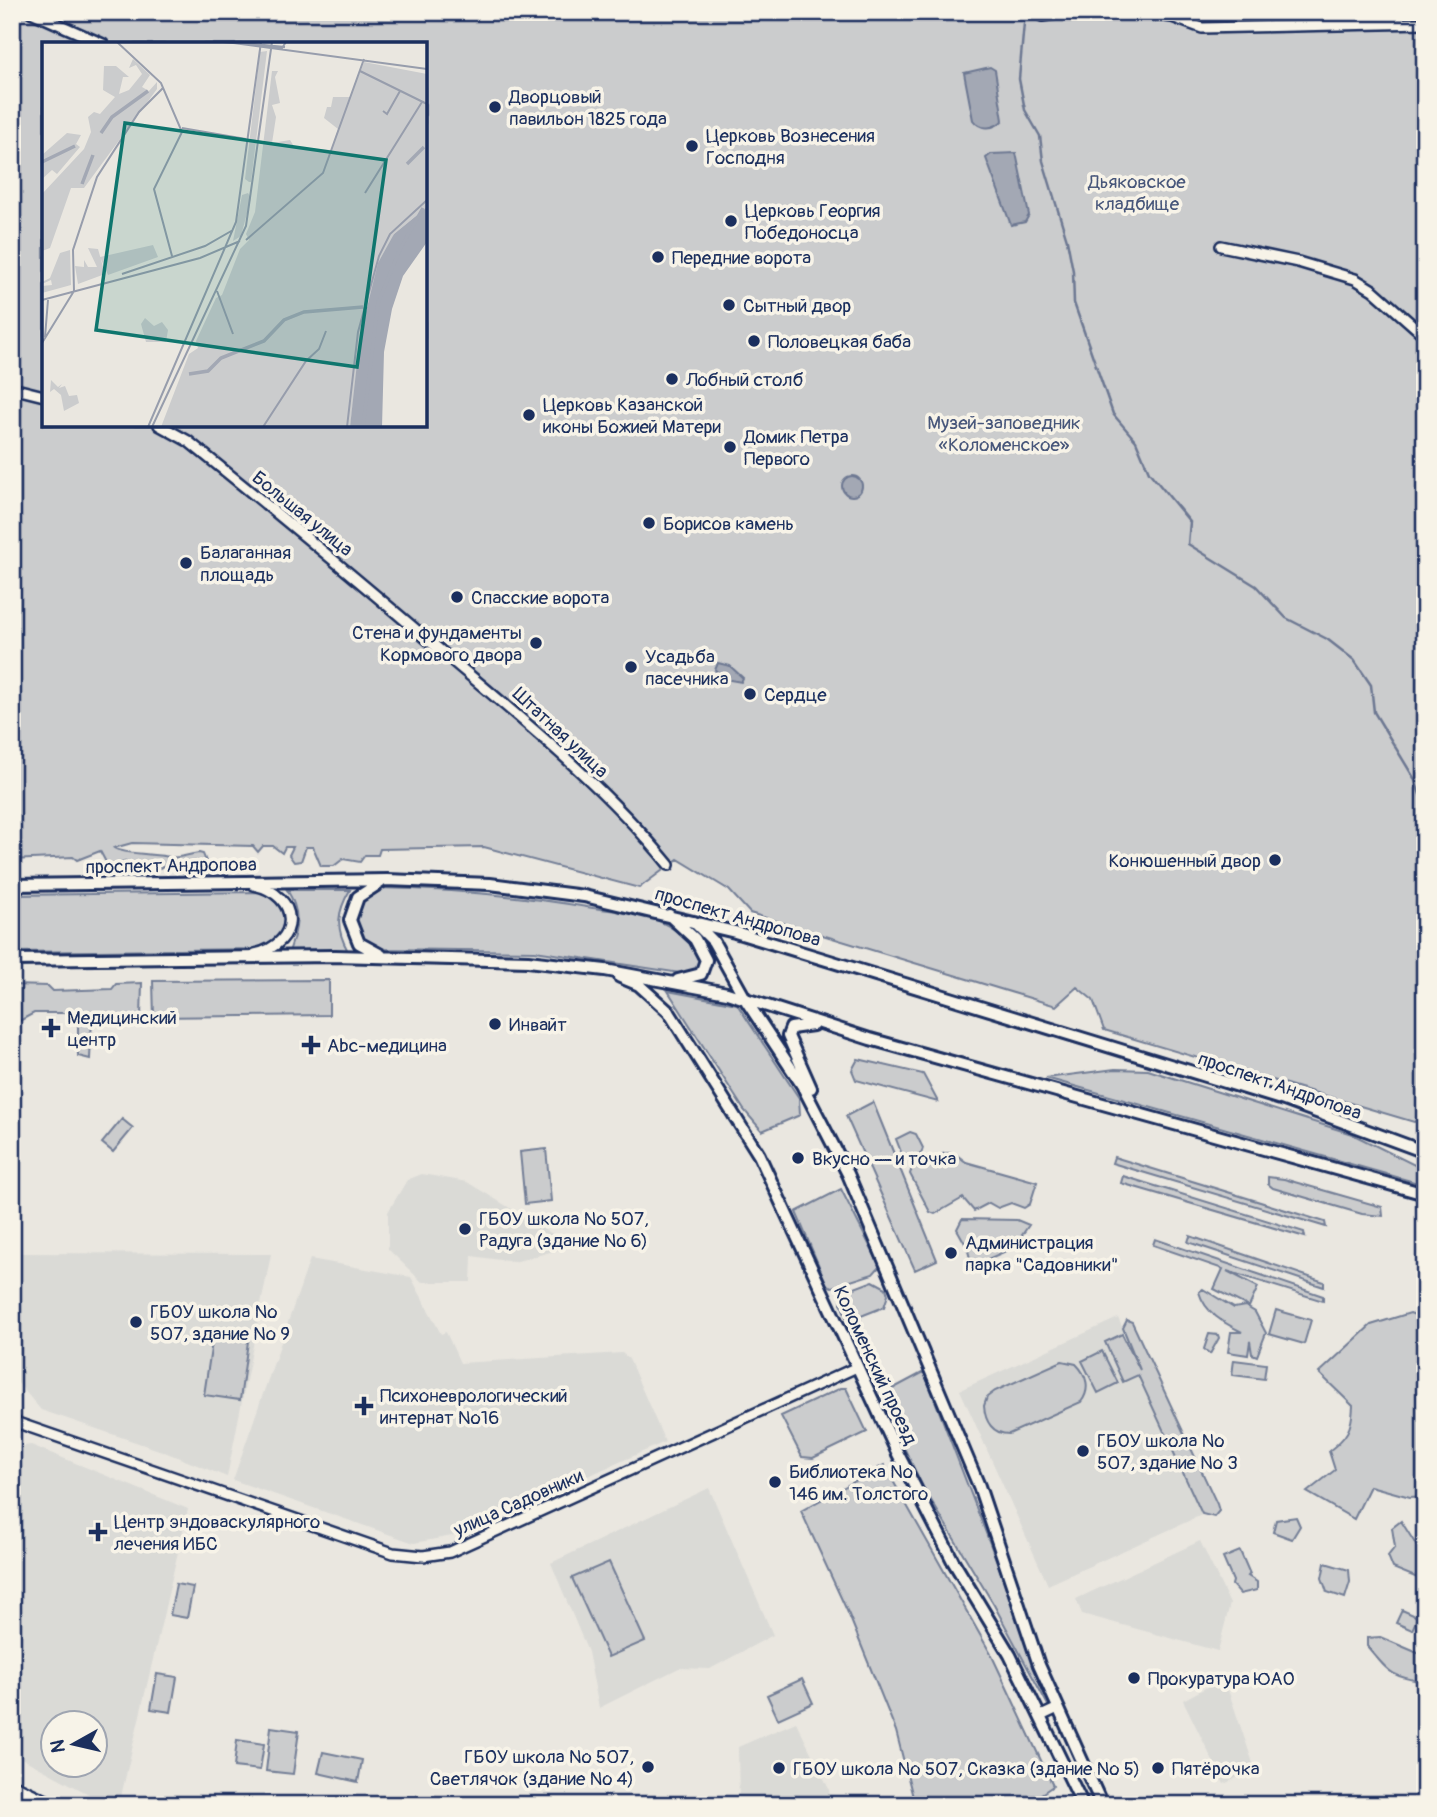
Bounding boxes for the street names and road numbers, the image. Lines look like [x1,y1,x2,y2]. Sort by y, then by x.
street label: Большая улица [247,466,358,562]
street label: Штатная улица [507,682,613,783]
street label: проспект Андропова [85,853,257,879]
street label: проспект Андропова [652,882,824,952]
street label: проспект Андропова [1195,1047,1365,1125]
street label: Коломенский проезд [828,1282,923,1449]
street label: улица Садовники [449,1463,587,1543]

